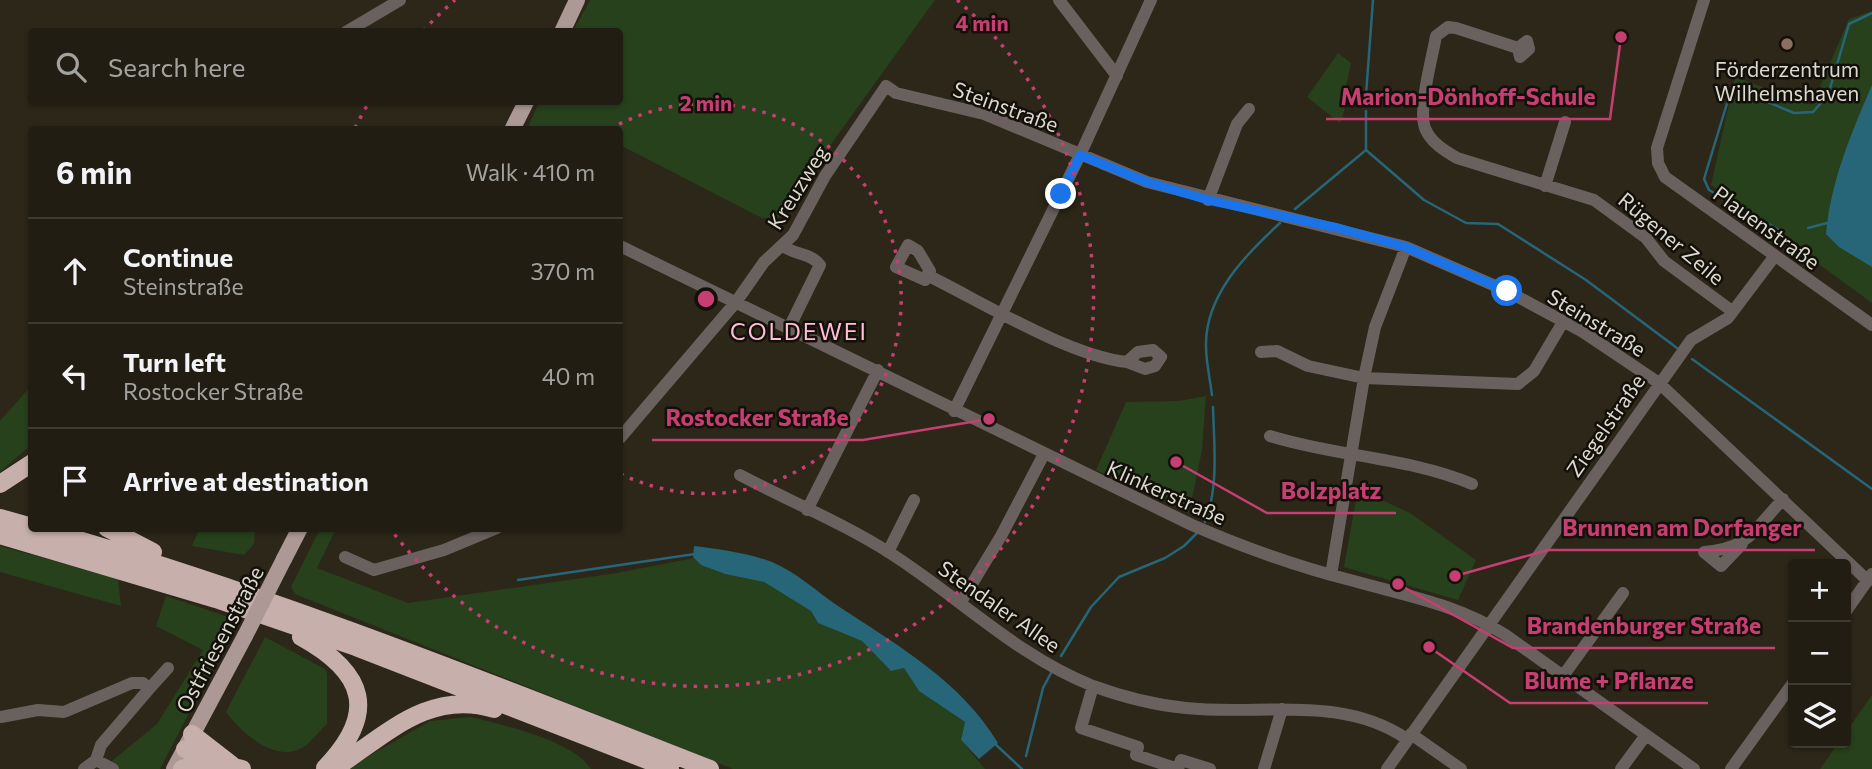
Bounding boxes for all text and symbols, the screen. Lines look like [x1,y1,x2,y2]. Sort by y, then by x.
text: 4 min [955,10,1009,35]
search box [28,28,623,105]
marker: Förderzentrum Wilhelmshaven [1779,36,1795,52]
icon: search [52,48,90,86]
text: Search here [108,51,246,82]
place label: Förderzentrum Wilhelmshaven [1715,56,1859,105]
street label: Steinstraße [950,75,1062,137]
callout: Marion-Dönhoff-Schule [1326,75,1610,119]
text: Marion-Dönhoff-Schule [1340,82,1596,110]
text: 2 min [680,90,732,115]
street label: Kreuzweg [761,140,833,234]
text: 6 min [56,153,132,190]
text: Walk · 410 m [466,158,595,186]
route end [1045,178,1076,209]
street label: Plauenstraße [1709,180,1825,274]
street label: Rügener Zeile [1614,186,1730,290]
text: Continue [123,241,233,272]
icon: ahead [56,252,94,290]
text: 370 m [530,257,595,285]
text: Steinstraße [123,272,244,300]
route start [1491,275,1522,306]
street label: Steinstraße [1543,283,1651,361]
centre of rings [694,287,718,311]
district label: COLDEWEI [730,317,868,345]
text: Turn left [123,346,226,377]
icon: left [56,357,94,395]
text: 40 m [542,362,595,390]
street label: Ziegelstraße [1561,369,1649,481]
text: Rostocker Straße [123,377,303,405]
callout: Rostocker Straße [652,396,863,440]
text: Rostocker Straße [665,403,849,431]
street label: Klinkerstraße [1103,455,1231,529]
icon: arrive [56,462,94,500]
text: Arrive at destination [123,465,369,496]
callout: Bolzplatz [1267,469,1396,513]
text: Bolzplatz [1281,476,1381,504]
callout: Brunnen am Dorfanger [1548,506,1815,550]
text: Brunnen am Dorfanger [1562,513,1802,541]
street label: Stendaler Allee [934,555,1066,657]
map controls [1788,559,1851,748]
button: + [1788,559,1851,622]
street label: Ostfriesenstraße [170,562,268,716]
callout: Brandenburger Straße [1513,604,1775,648]
text: Brandenburger Straße [1527,611,1761,639]
button: − [1788,622,1851,685]
callout: Blume + Pflanze [1510,659,1708,703]
text: Blume + Pflanze [1524,666,1694,694]
button: layers [1788,685,1851,748]

